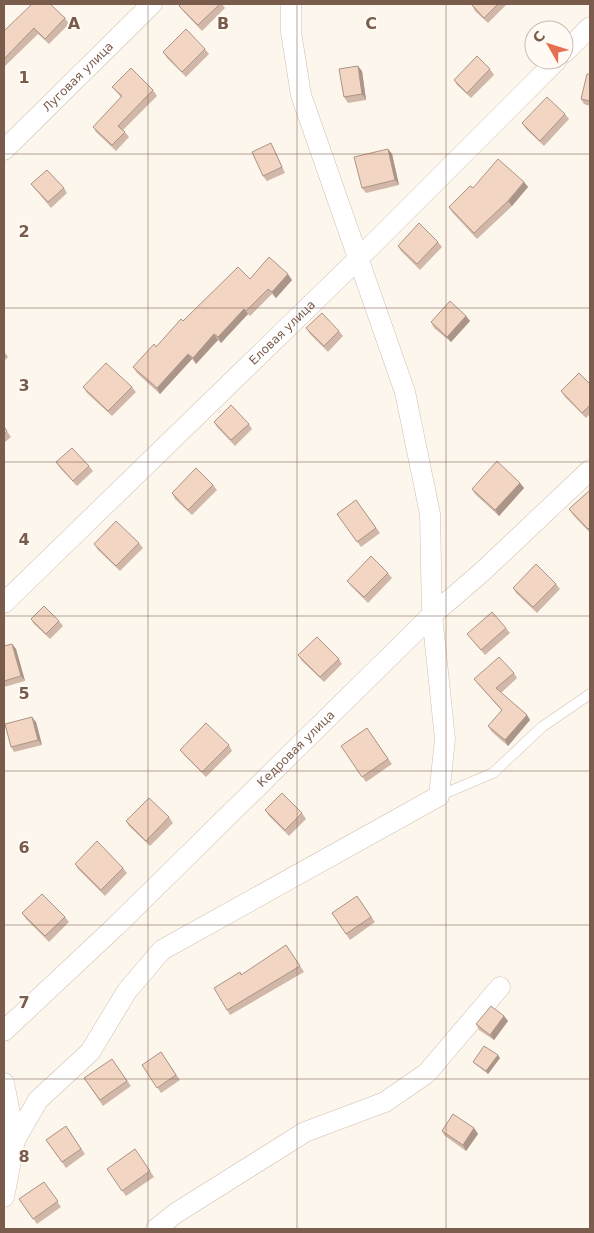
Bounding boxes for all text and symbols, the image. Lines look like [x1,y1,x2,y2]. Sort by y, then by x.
text: A [68,14,81,33]
text: B [217,14,229,33]
text: C [365,14,377,33]
north arrow [524,20,574,70]
text: С [529,28,548,46]
street label: Луговая улица [40,39,116,115]
text: 1 [18,68,30,87]
text: 2 [18,222,30,241]
street label: Еловая улица [246,298,318,368]
text: 3 [18,376,30,395]
text: 4 [18,530,30,549]
text: 5 [18,684,30,703]
street label: Кедровая улица [254,708,337,790]
text: 6 [18,838,30,857]
text: 7 [18,993,30,1012]
text: 8 [18,1147,30,1166]

